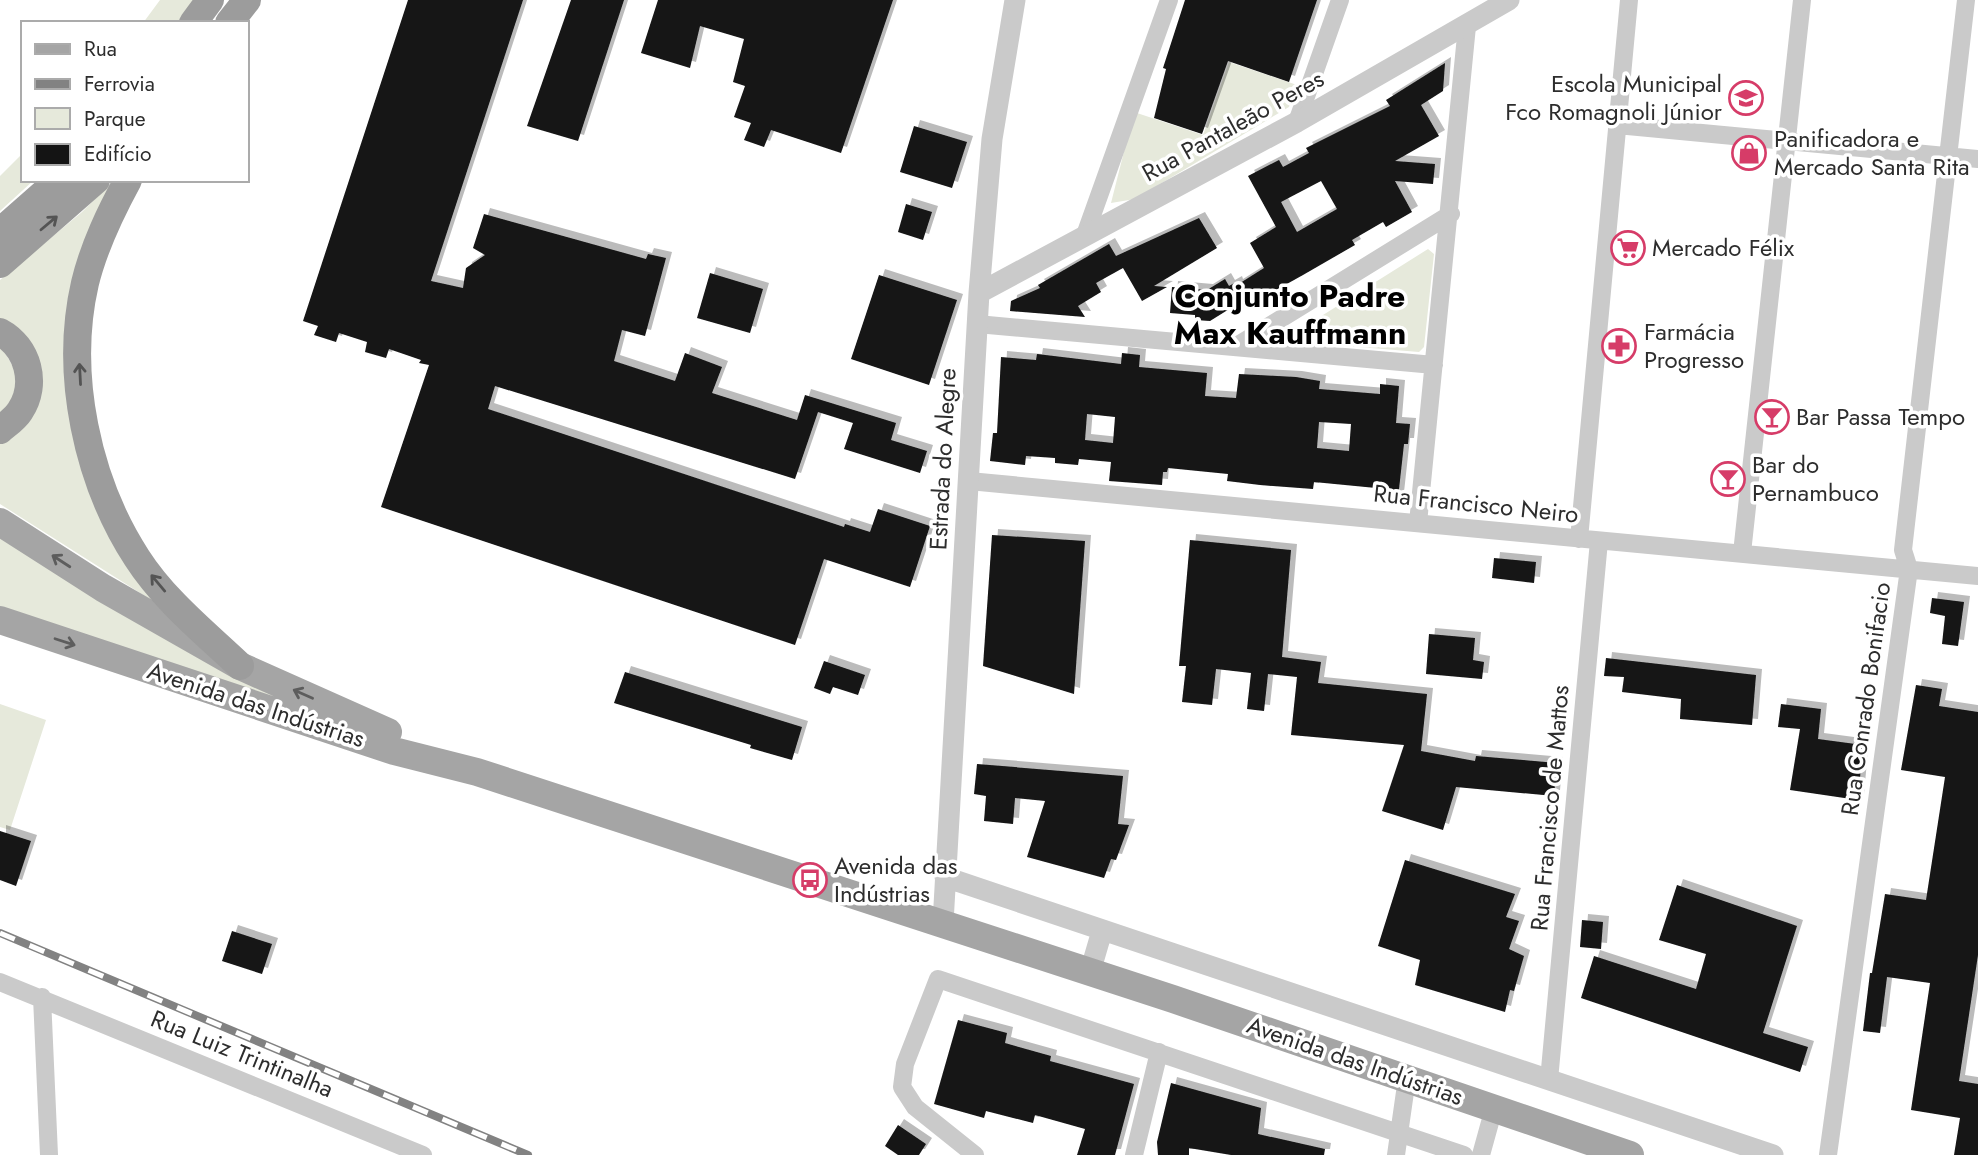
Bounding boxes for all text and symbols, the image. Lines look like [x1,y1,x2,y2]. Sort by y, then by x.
legend [21,21,248,182]
text: Rua [84,34,117,64]
street label: Rua Pantaleão Peres [1135,61,1330,190]
place label: Escola Municipal Fco Romagnoli Júnior [1505,66,1723,129]
text: Ferrovia [84,69,155,99]
school or university icon: Escola Municipal Fco Romagnoli Júnior [1727,79,1765,117]
text: Parque [84,104,146,134]
place label: Panificadora e Mercado Santa Rita [1774,121,1969,184]
shop icon: Panificadora e Mercado Santa Rita [1730,134,1768,172]
text: Edifício [84,139,151,169]
one-way arrow [40,215,58,231]
supermarket icon: Mercado Félix [1609,229,1647,267]
place label: Mercado Félix [1652,230,1795,265]
district label: Conjunto Padre Max Kauffmann [1174,273,1406,356]
place label: Farmácia Progresso [1644,314,1744,377]
pharmacy icon: Farmácia Progresso [1600,327,1638,365]
one-way arrow [74,363,87,386]
street label: Estrada do Alegre [920,367,965,551]
bar icon: Bar Passa Tempo [1753,398,1791,436]
place label: Bar Passa Tempo [1796,399,1965,434]
place label: Bar do Pernambuco [1752,447,1879,510]
bar icon: Bar do Pernambuco [1709,460,1747,498]
street label: Rua Francisco Neiro [1372,475,1580,532]
one-way arrow [52,554,71,569]
one-way arrow [150,574,165,592]
street label: Rua Conrado Bonifacio [1832,580,1899,818]
one-way arrow [53,636,75,649]
street label: Avenida das Indústrias [143,653,369,756]
street label: Rua Francisco de Mattos [1521,684,1578,932]
one-way arrow [293,687,314,700]
place label: Avenida das Indústrias [834,848,957,911]
bus stop icon: Avenida das Indústrias [791,861,829,899]
street label: Rua Luiz Trintinalha [146,1001,339,1106]
street label: Avenida das Indústrias [1242,1007,1468,1114]

